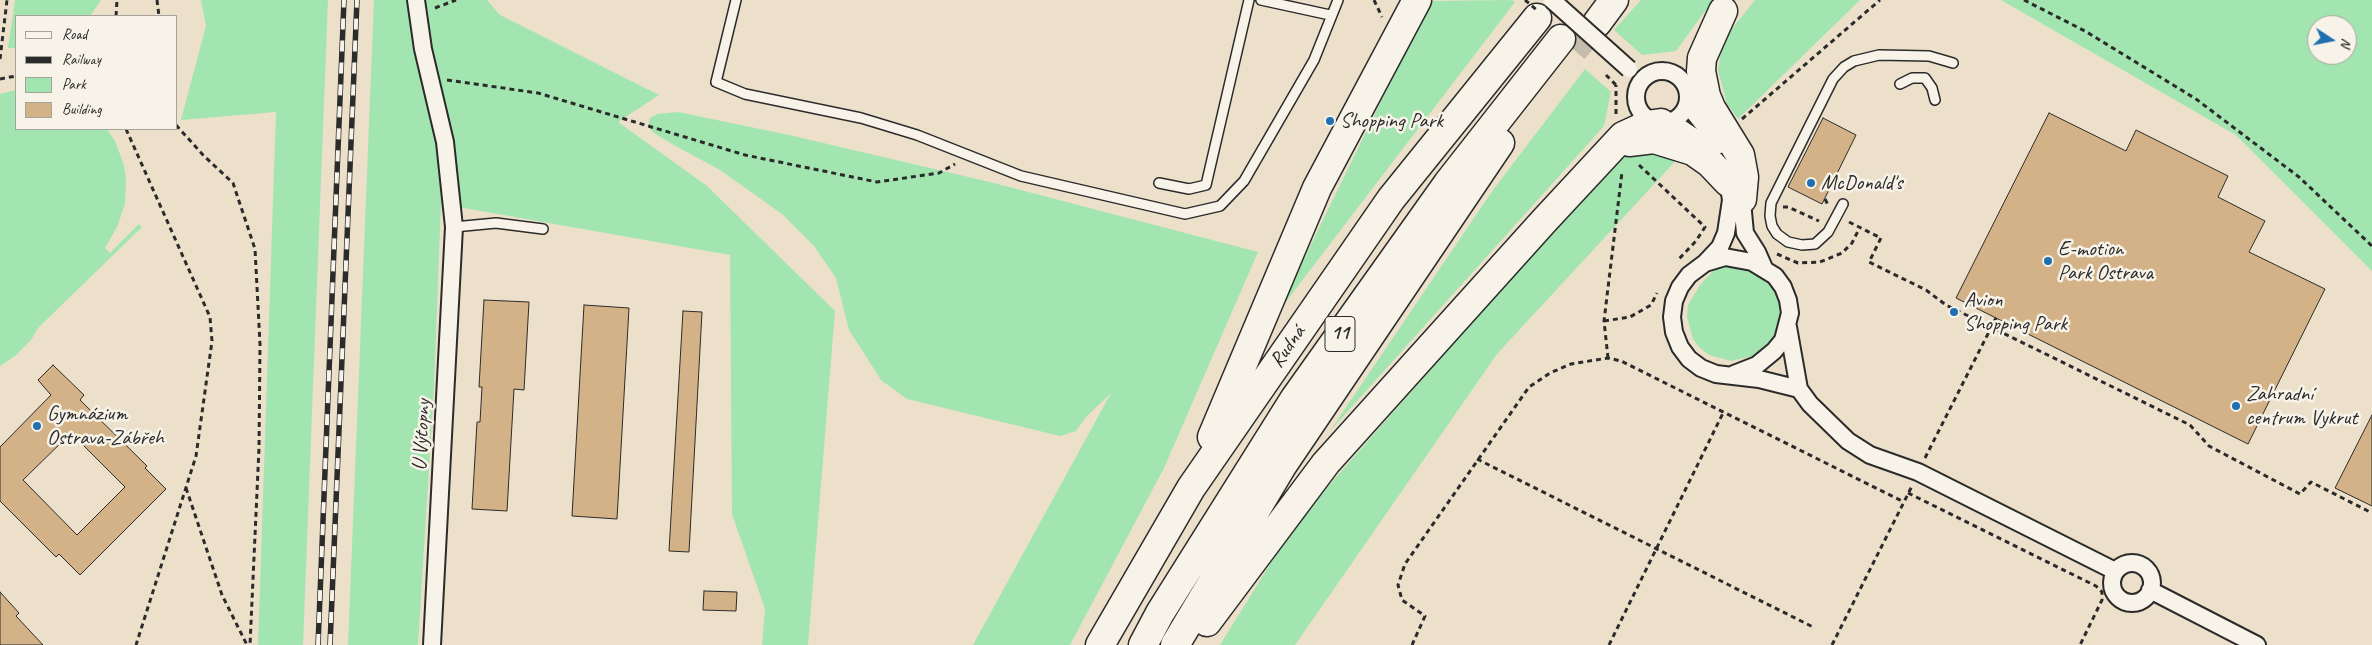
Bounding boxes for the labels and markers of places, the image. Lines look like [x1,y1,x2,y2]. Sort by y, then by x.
place label: Shopping Park [1340,108,1443,134]
marker: Shopping Park [1324,115,1336,127]
place label: McDonald's [1821,170,1902,196]
marker: McDonald's [1805,177,1817,189]
place label: E-motion Park Ostrava [2058,236,2153,286]
marker: E-motion Park Ostrava [2042,255,2054,267]
place label: Avion Shopping Park [1964,287,2067,337]
marker: Avion Shopping Park [1948,306,1960,318]
place label: Zahradní centrum Vykrut [2246,381,2357,431]
marker: Zahradní centrum Vykrut [2230,400,2242,412]
place label: Gymnázium Ostrava-Zábřeh [47,401,164,451]
marker: Gymnázium Ostrava-Zábřeh [31,420,43,432]

